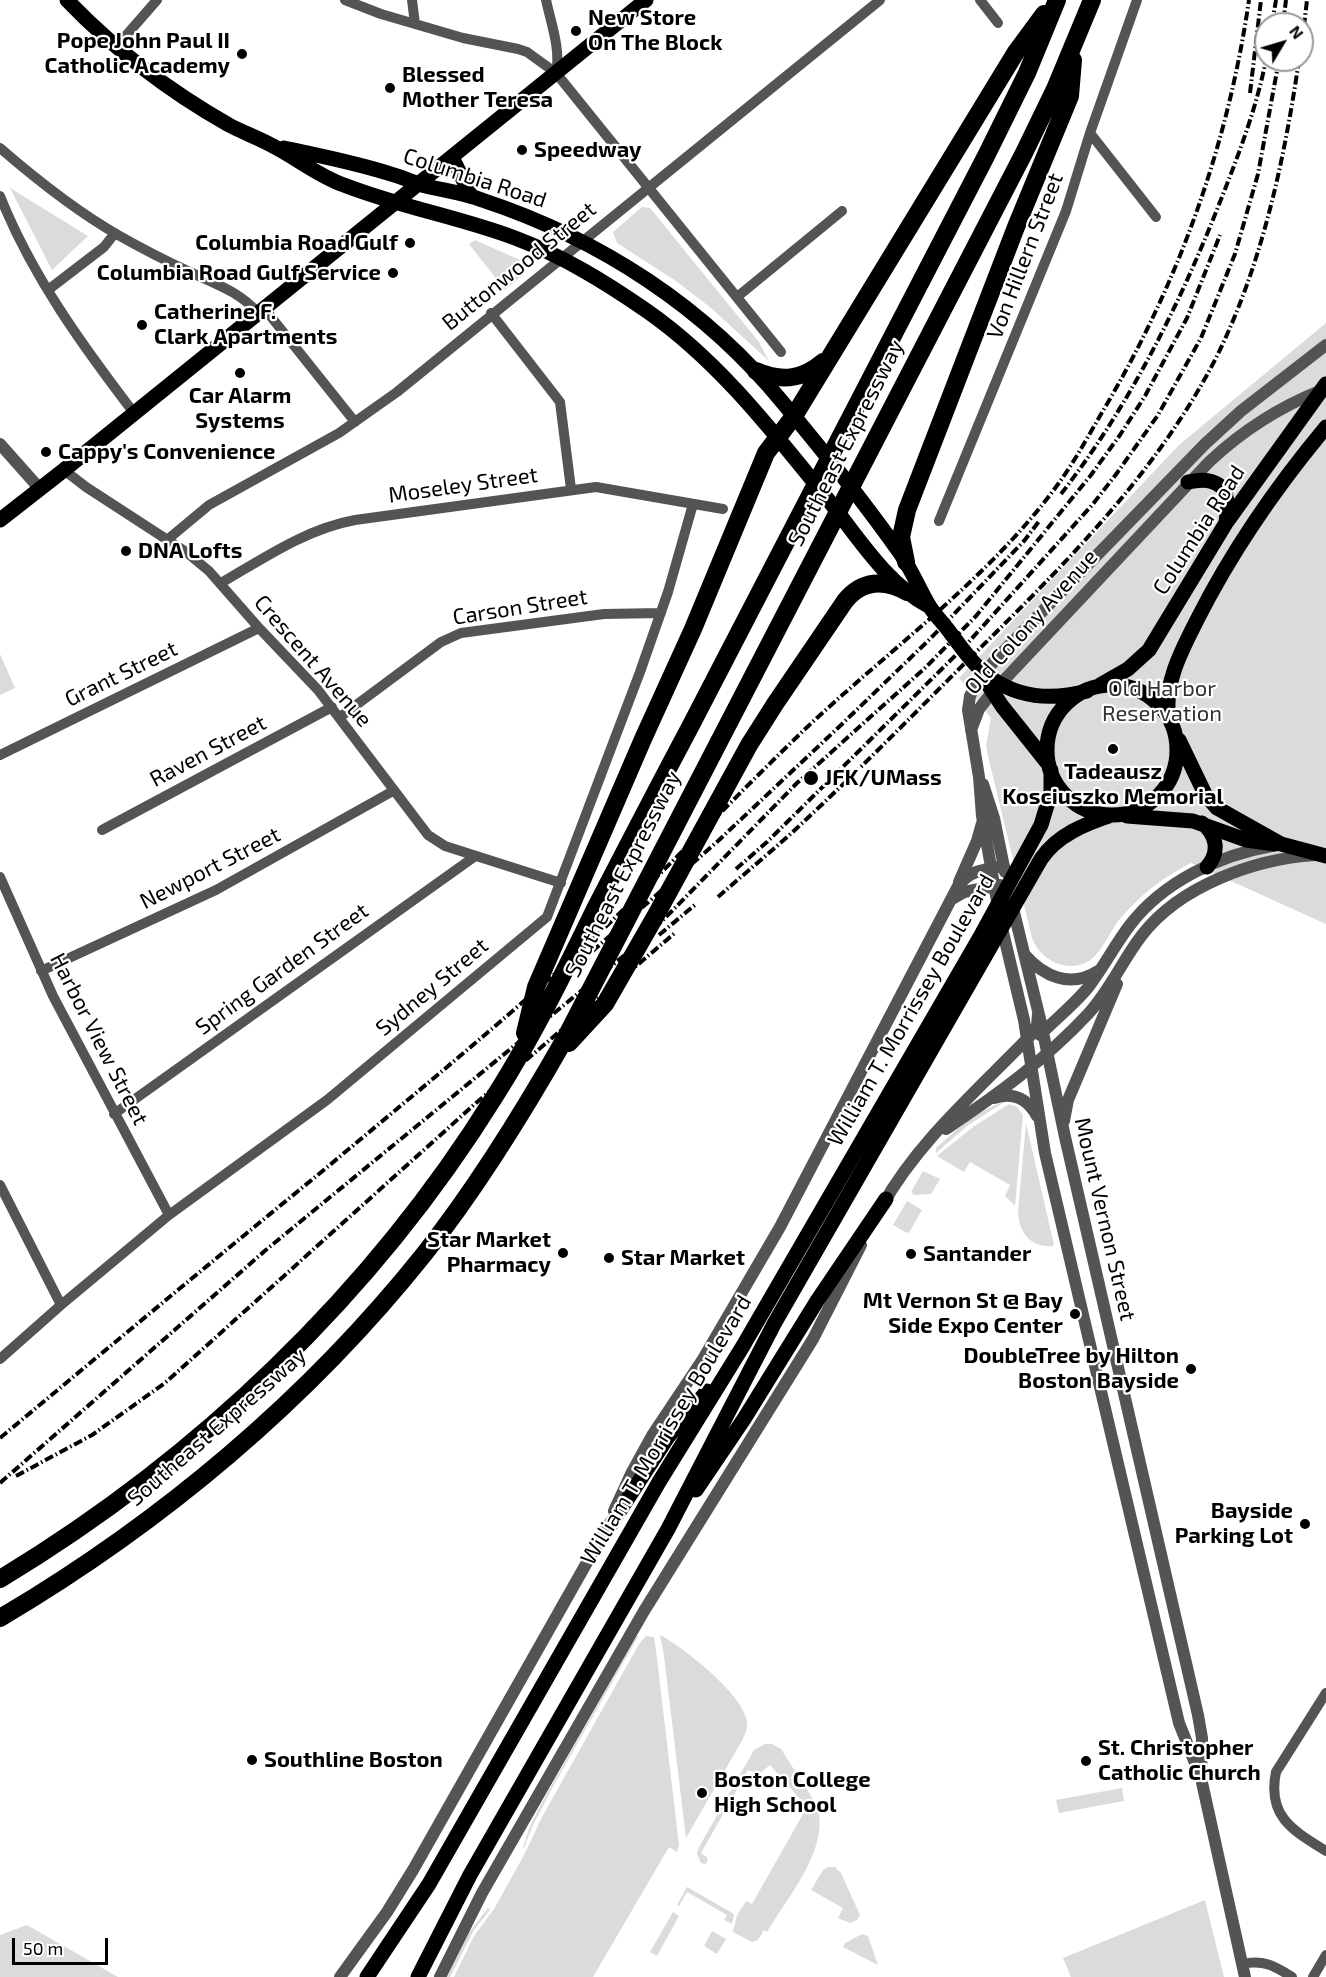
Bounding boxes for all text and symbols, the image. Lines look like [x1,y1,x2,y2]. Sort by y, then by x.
place label: New Store On The Block [588,5,723,56]
north arrow [1254,12,1314,72]
text: N [1286,21,1308,42]
marker: New Store On The Block [569,24,583,38]
place label: Pope John Paul II Catholic Academy [45,28,230,80]
marker: Pope John Paul II Catholic Academy [235,47,249,61]
place label: Blessed Mother Teresa [402,62,553,113]
marker: Blessed Mother Teresa [383,81,397,95]
place label: Speedway [534,137,642,163]
street label: Columbia Road [400,142,550,214]
marker: Speedway [515,143,529,157]
street label: Von Hillern Street [981,169,1069,343]
street label: Buttonwood Street [437,196,601,336]
place label: Columbia Road Gulf [195,230,398,256]
marker: Columbia Road Gulf [403,236,417,250]
place label: Columbia Road Gulf Service [97,260,381,286]
marker: Columbia Road Gulf Service [386,266,400,280]
place label: Catherine F. Clark Apartments [154,299,337,350]
marker: Catherine F. Clark Apartments [135,318,149,332]
street label: Southeast Expressway [782,335,910,551]
marker: Car Alarm Systems [233,366,247,380]
place label: Car Alarm Systems [189,383,291,434]
place label: Cappy's Convenience [58,439,275,465]
marker: Cappy's Convenience [39,445,53,459]
street label: Columbia Road [1147,460,1251,600]
street label: Moseley Street [387,461,539,509]
place label: DNA Lofts [138,538,242,564]
marker: DNA Lofts [119,544,133,558]
street label: Old Colony Avenue [959,544,1103,700]
street label: Carson Street [451,583,589,631]
street label: Crescent Avenue [249,590,377,732]
street label: Grant Street [60,635,182,713]
park label: Old Harbor Reservation [1102,676,1222,728]
street label: Raven Street [145,709,271,793]
marker: Tadeausz Kosciuszko Memorial [1106,742,1120,756]
place label: Tadeausz Kosciuszko Memorial [1002,759,1224,810]
place label: JFK/UMass [824,765,942,791]
street label: Southeast Expressway [559,766,687,982]
marker: JFK/UMass [802,769,820,787]
street label: Newport Street [135,821,285,915]
street label: William T. Morrissey Boulevard [822,869,1000,1151]
street label: Spring Garden Street [190,897,374,1041]
street label: Sydney Street [370,932,494,1042]
street label: Harbor View Street [44,949,154,1129]
street label: Mount Vernon Street [1069,1115,1141,1323]
place label: Star Market Pharmacy [427,1227,551,1278]
place label: Santander [923,1241,1031,1267]
place label: Star Market [621,1245,745,1271]
marker: Star Market Pharmacy [556,1246,570,1260]
marker: Santander [904,1247,918,1261]
marker: Star Market [602,1251,616,1265]
place label: Mt Vernon St @ Bay Side Expo Center [863,1288,1063,1340]
street label: William T. Morrissey Boulevard [575,1290,757,1570]
marker: Mt Vernon St @ Bay Side Expo Center [1068,1307,1082,1321]
street label: Southeast Expressway [122,1342,312,1512]
place label: DoubleTree by Hilton Boston Bayside [964,1343,1179,1394]
marker: DoubleTree by Hilton Boston Bayside [1184,1362,1198,1376]
place label: Bayside Parking Lot [1175,1498,1293,1550]
marker: Bayside Parking Lot [1298,1517,1312,1531]
place label: St. Christopher Catholic Church [1098,1735,1261,1786]
place label: Southline Boston [264,1747,443,1773]
marker: Southline Boston [245,1753,259,1767]
marker: St. Christopher Catholic Church [1079,1754,1093,1768]
place label: Boston College High School [714,1767,871,1819]
marker: Boston College High School [695,1786,709,1800]
scale bar [15,1926,111,1964]
text: 50 m [23,1937,63,1959]

